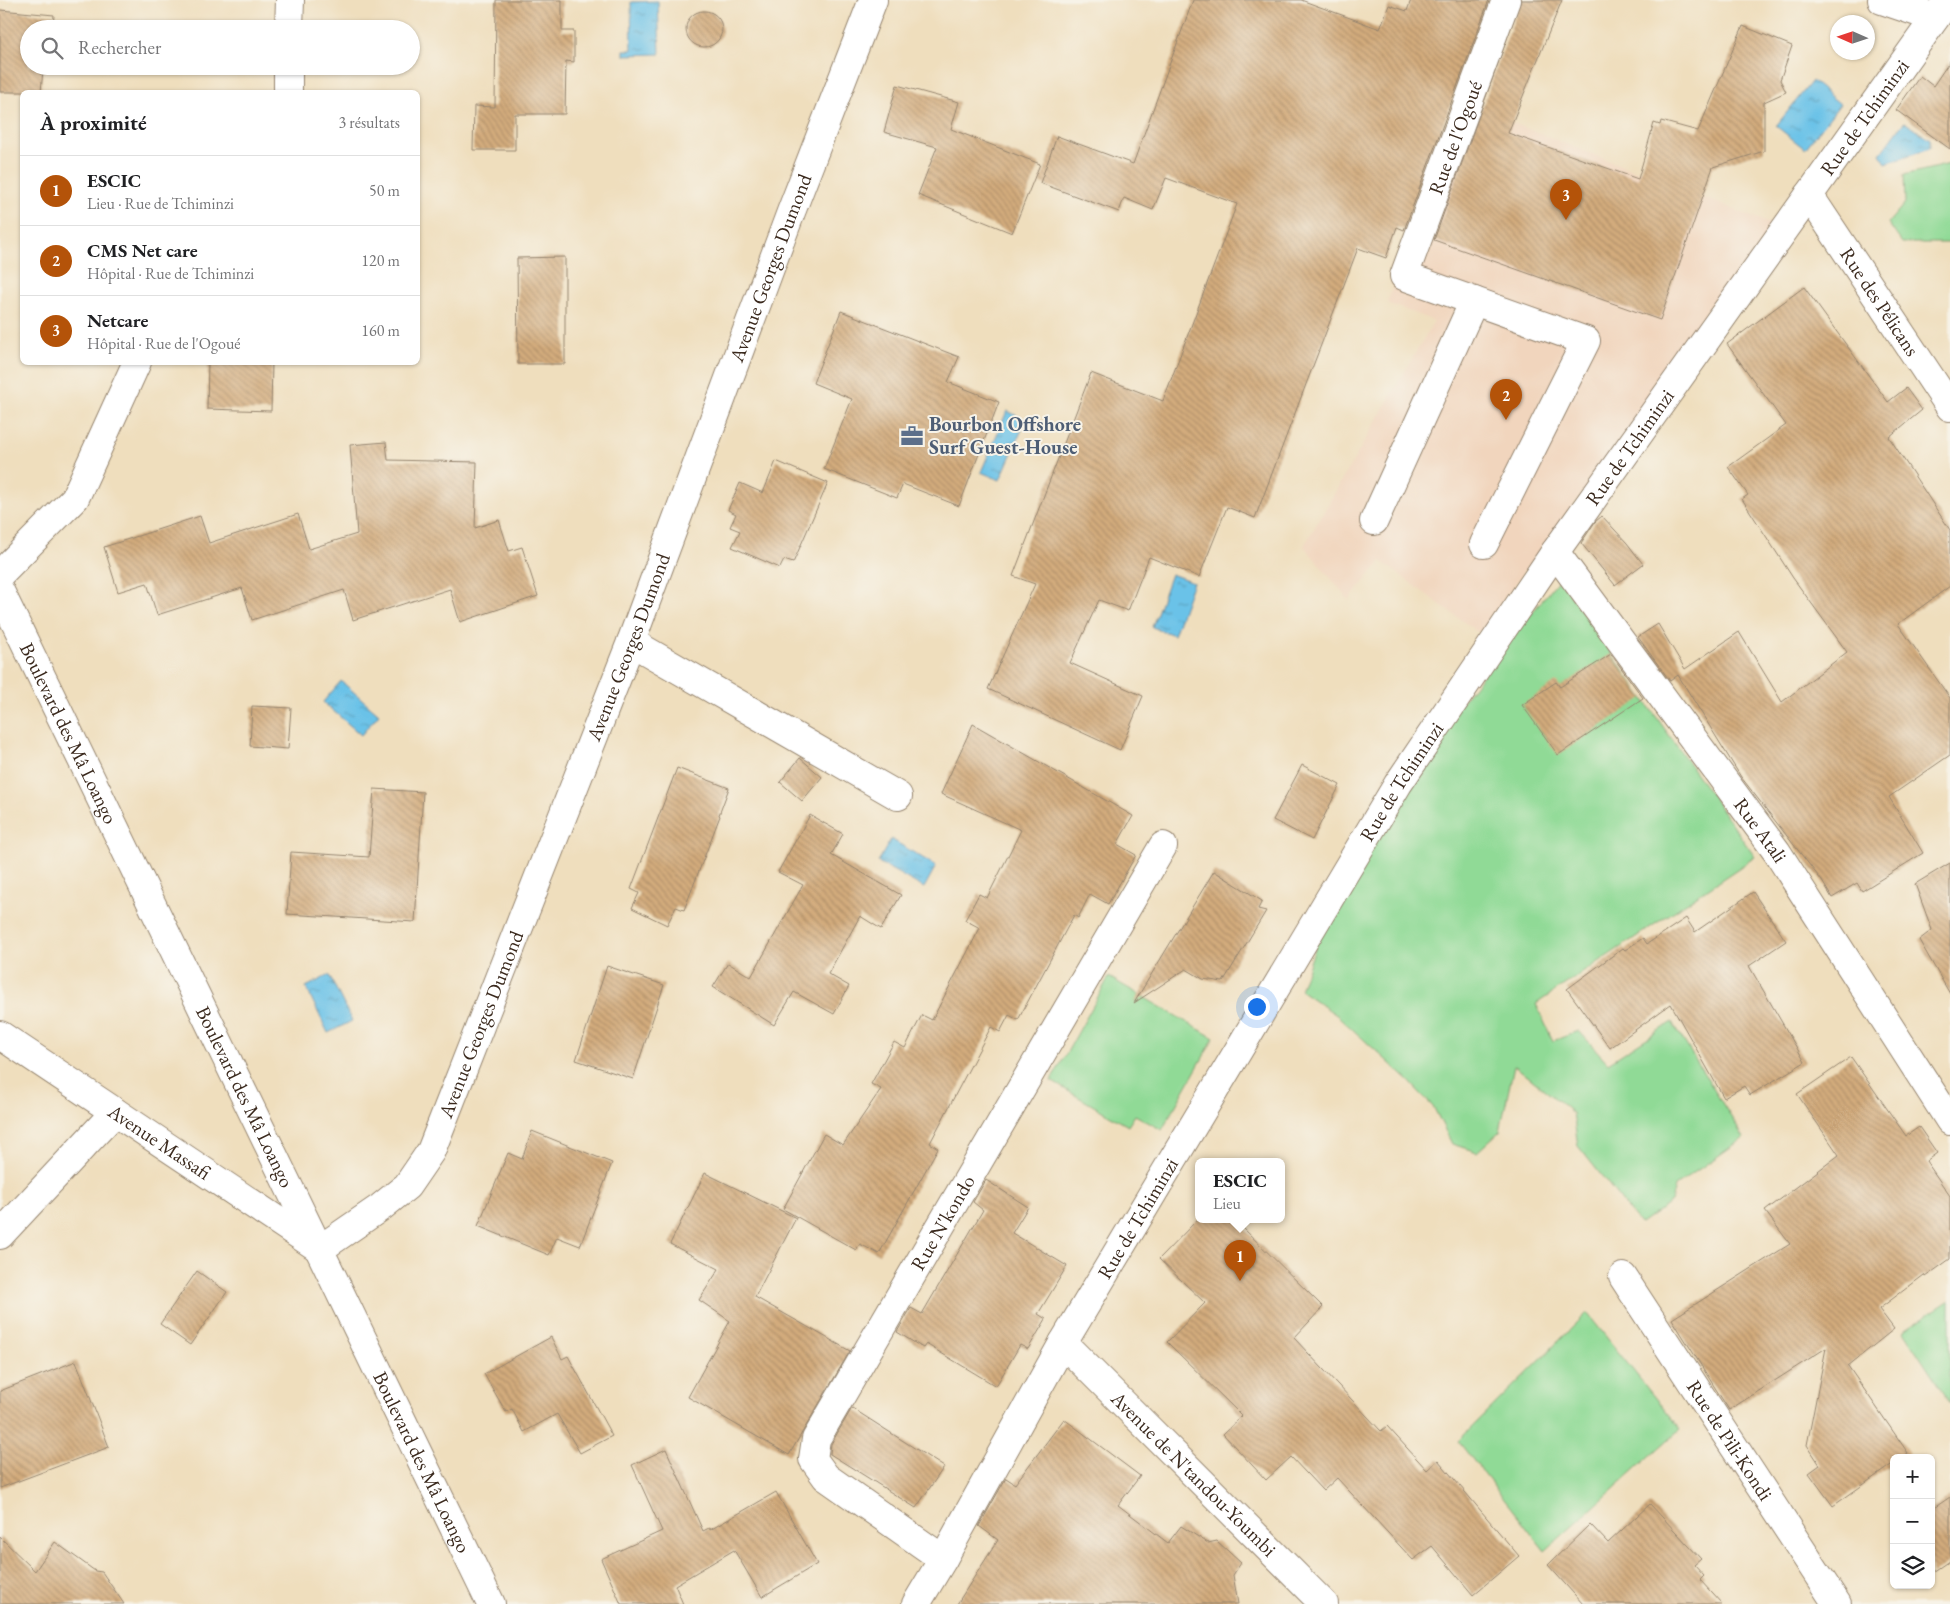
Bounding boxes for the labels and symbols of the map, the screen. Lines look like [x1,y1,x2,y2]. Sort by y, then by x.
north arrow [1830,15,1875,60]
street label: Rue de Tchiminzi [1814,54,1915,181]
street label: Rue de l'Ogoué [1422,77,1488,198]
street label: Avenue Georges Dumond [723,169,818,367]
pin: 3 [1550,179,1582,220]
street label: Rue des Pélicans [1834,242,1925,361]
pin: 2 [1490,379,1522,420]
street label: Rue de Tchiminzi [1579,384,1680,510]
place label: Bourbon Offshore Surf Guest-House [929,411,1081,460]
office icon: Bourbon Offshore Surf Guest-House [899,423,925,449]
street label: Avenue Georges Dumond [580,549,676,746]
street label: Boulevard des Mâ Loango [14,638,124,828]
street label: Rue de Tchiminzi [1354,717,1449,846]
street label: Rue Atali [1728,792,1793,868]
street label: Avenue Georges Dumond [432,926,530,1123]
your location [1244,994,1270,1020]
street label: Boulevard des Mâ Loango [190,1002,300,1192]
street label: Avenue Massafi [102,1097,216,1185]
street label: Rue de Tchiminzi [1091,1153,1184,1284]
street label: Rue N'kondo [905,1170,981,1275]
pin: 1 [1224,1240,1256,1281]
street label: Boulevard des Mâ Loango [367,1367,477,1557]
street label: Rue de Pili-Kondi [1681,1375,1779,1505]
street label: Avenue de N'tandou-Youmbi [1105,1385,1282,1562]

